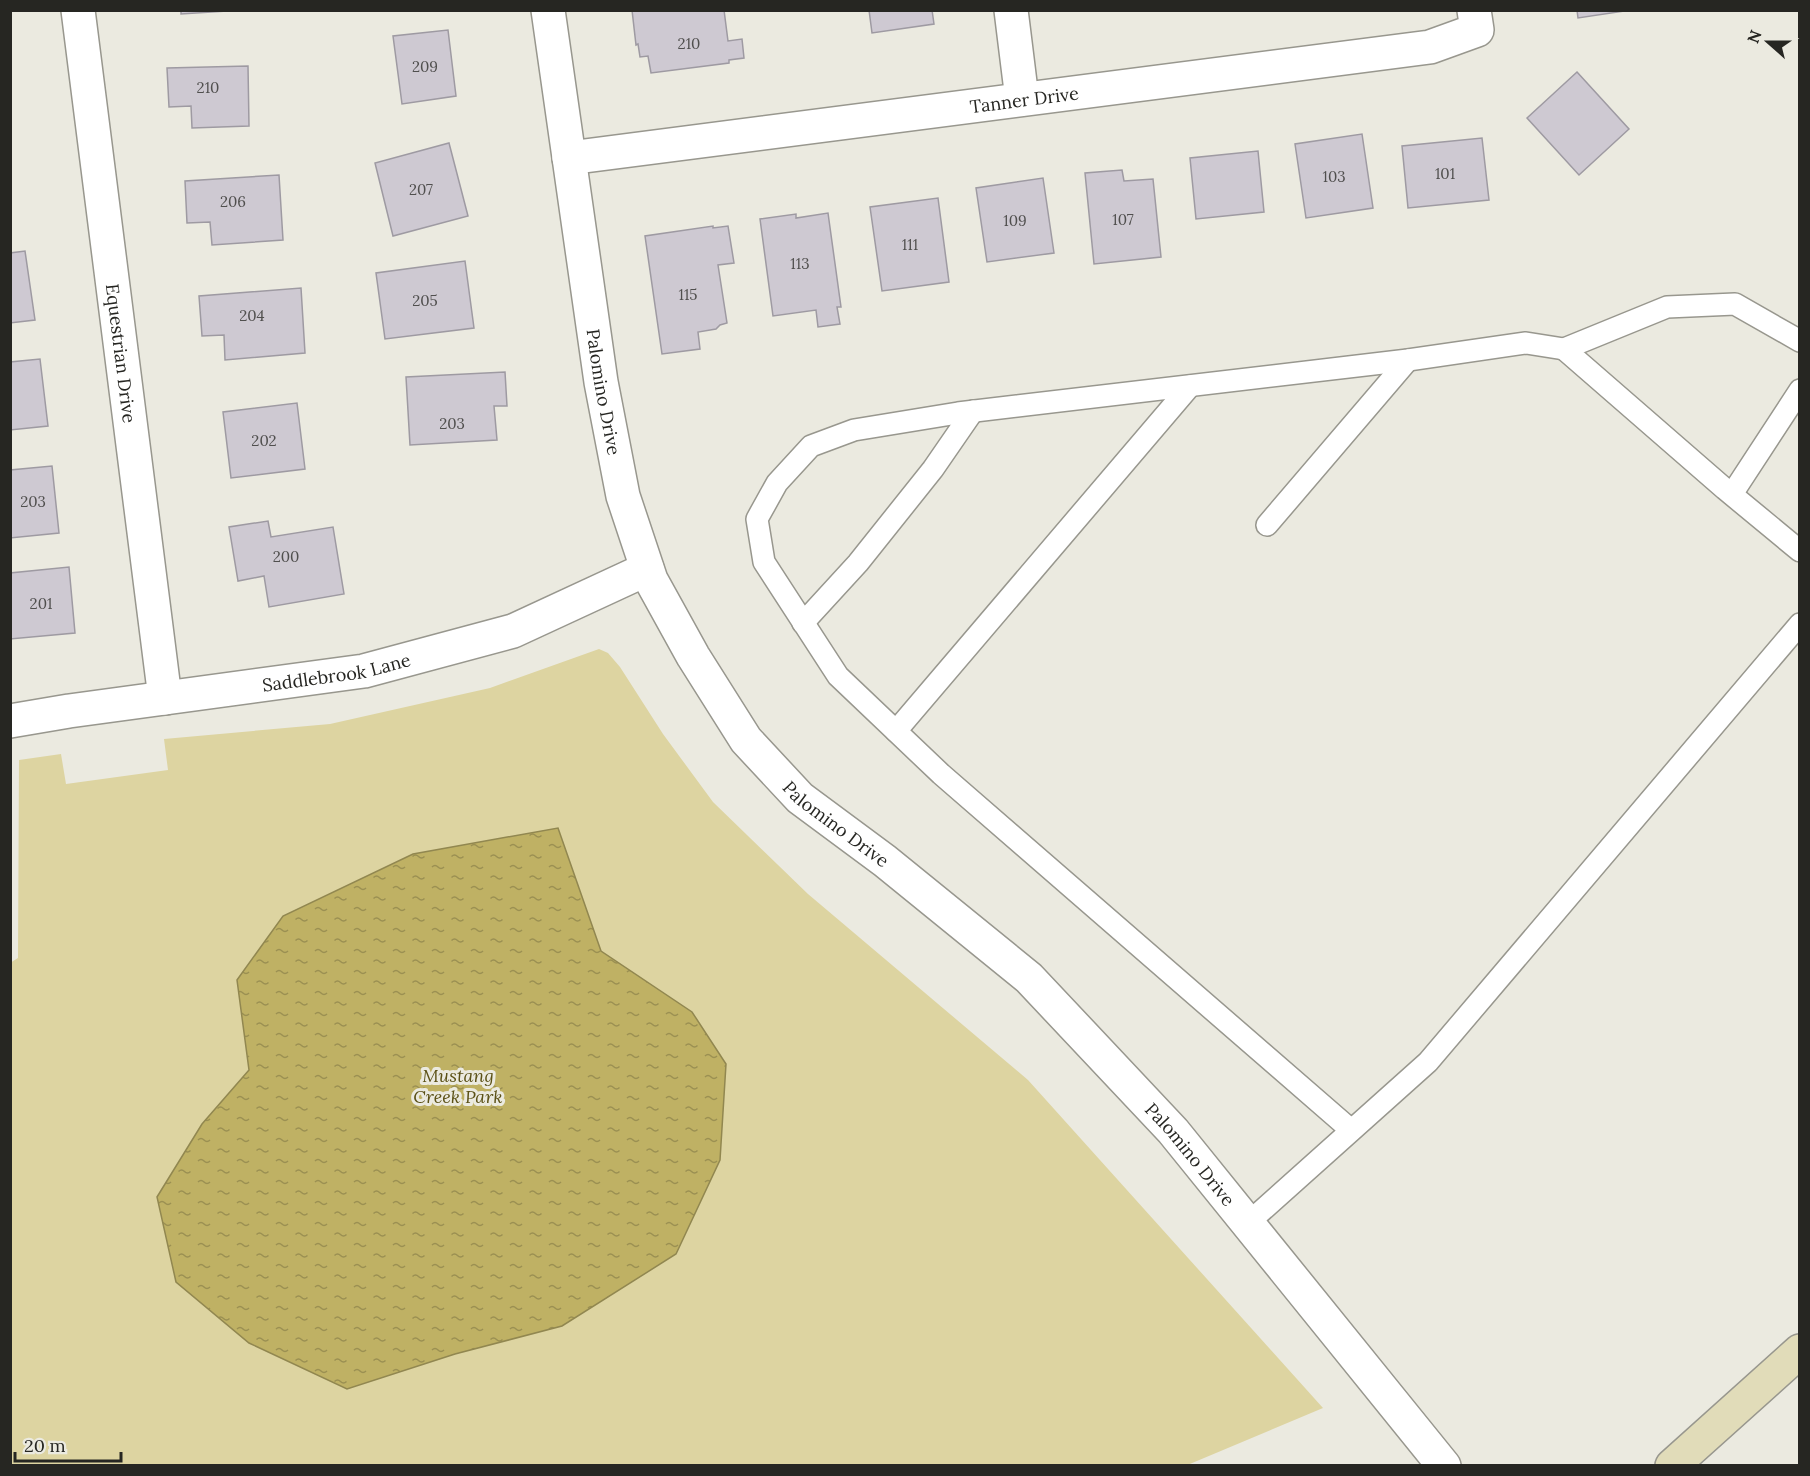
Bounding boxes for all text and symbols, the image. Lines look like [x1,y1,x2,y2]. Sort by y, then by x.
north arrow [1738,12,1798,72]
text: N [1742,27,1766,46]
house number: 210 [678,34,700,53]
house number: 209 [412,57,438,76]
house number: 210 [197,78,219,97]
street label: Tanner Drive [968,81,1080,118]
house number: 101 [1435,164,1455,183]
house number: 103 [1322,167,1346,186]
house number: 207 [409,180,433,199]
house number: 206 [220,192,246,211]
house number: 107 [1112,210,1134,229]
house number: 109 [1003,211,1027,230]
house number: 111 [902,235,918,254]
house number: 113 [790,254,810,273]
street label: Equestrian Drive [101,282,142,425]
house number: 115 [678,285,698,304]
house number: 205 [412,291,438,310]
house number: 204 [239,306,265,325]
street label: Palomino Drive [582,327,626,457]
house number: 203 [439,414,465,433]
house number: 202 [251,431,277,450]
house number: 203 [20,492,46,511]
house number: 200 [273,547,299,566]
house number: 201 [30,594,52,613]
street label: Saddlebrook Lane [261,648,413,696]
street label: Palomino Drive [778,776,894,872]
park label: Mustang Creek Park [413,1064,503,1108]
street label: Palomino Drive [1140,1097,1240,1210]
scale bar [15,1425,122,1463]
text: 20 m [24,1434,66,1457]

